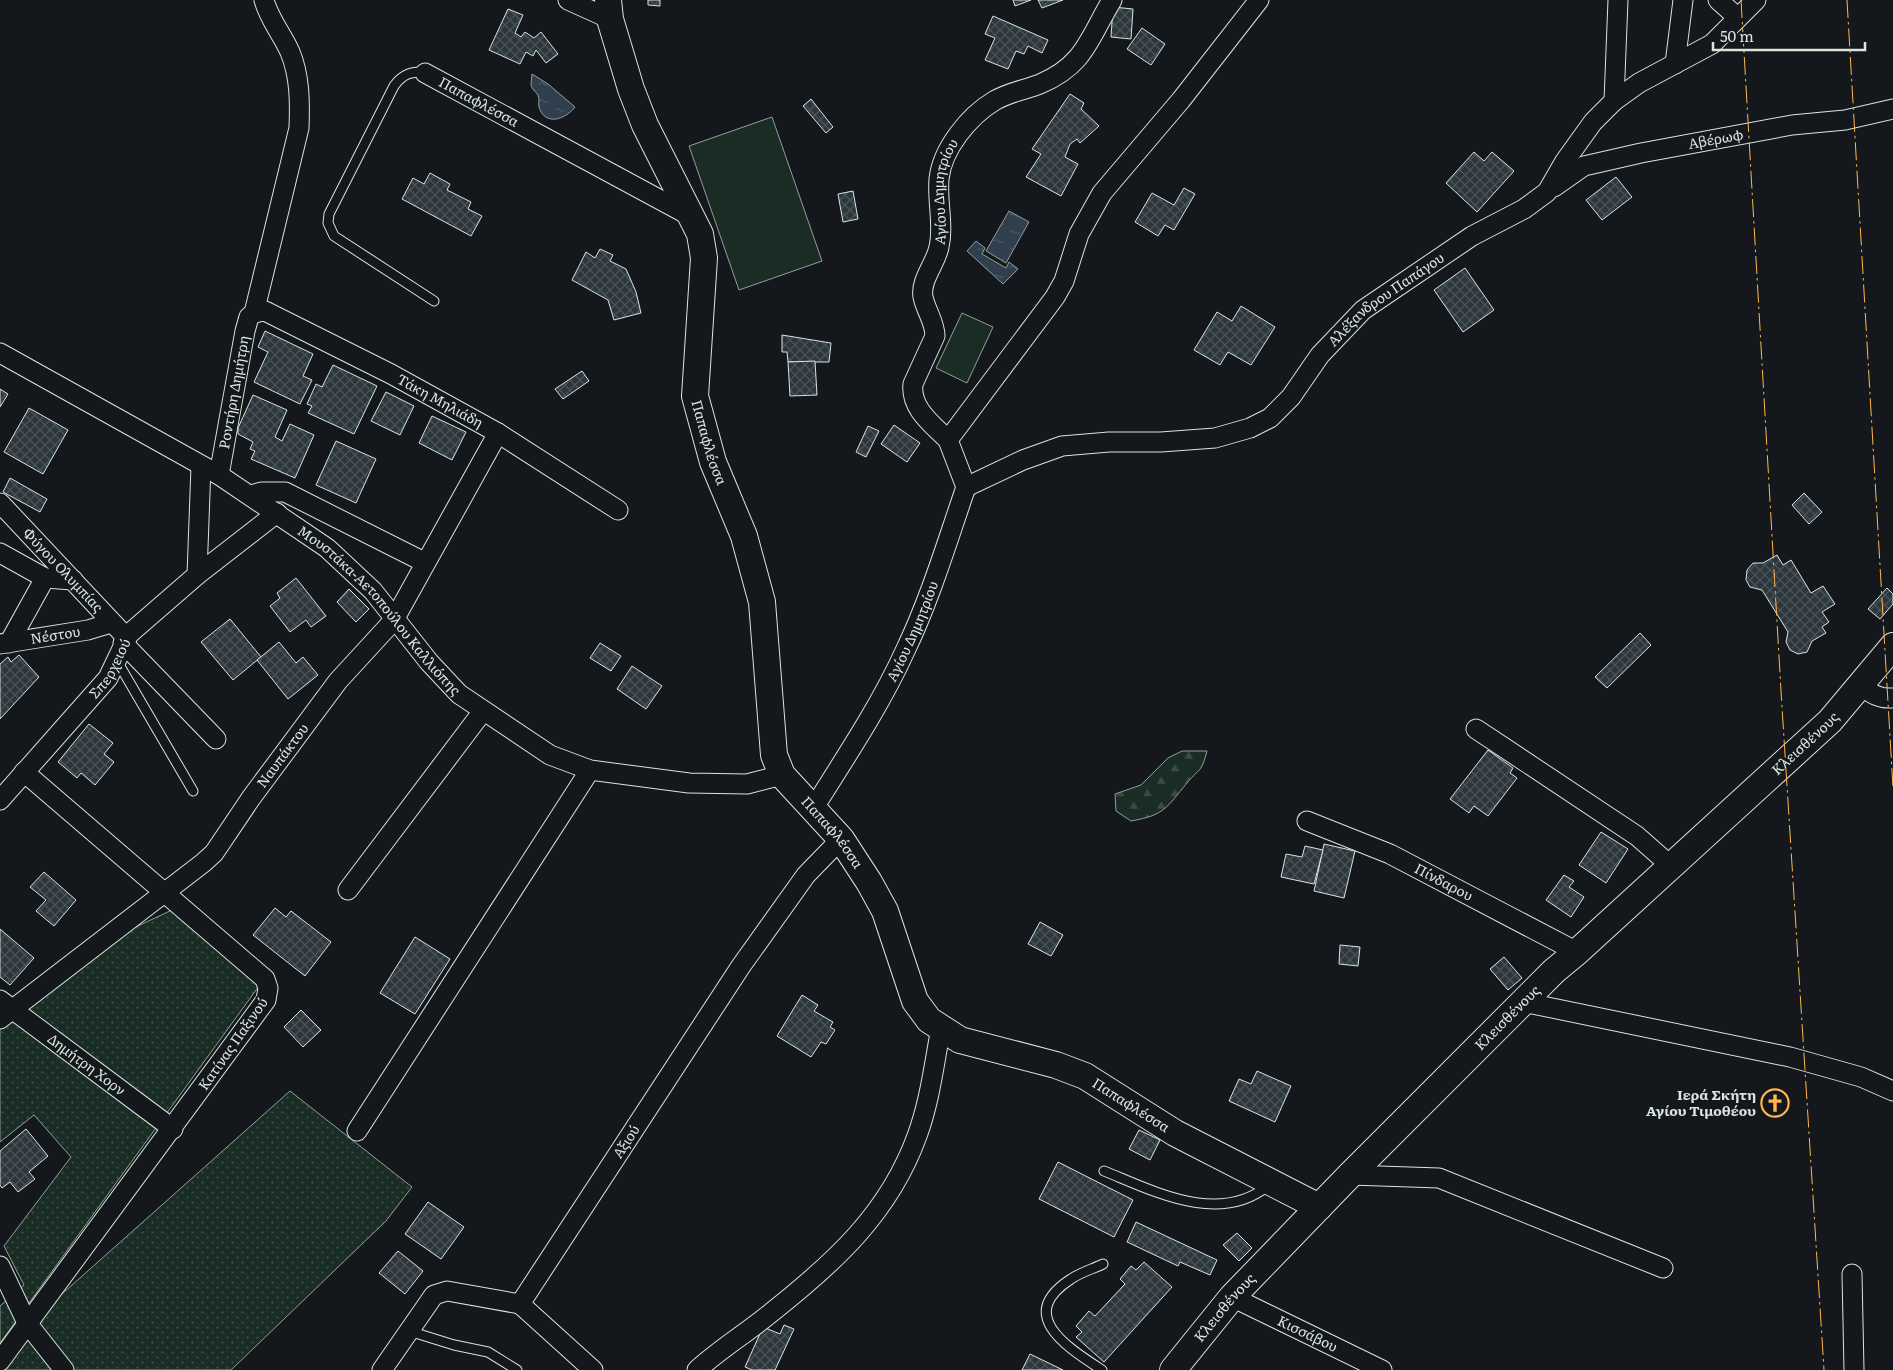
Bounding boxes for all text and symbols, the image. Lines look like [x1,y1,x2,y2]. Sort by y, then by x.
scale bar [1713,20,1866,52]
text: 50 m [1720,24,1754,47]
street label: Παπαφλέσσα [436,71,523,131]
street label: Αβέρωφ [1686,123,1745,153]
street label: Αγίου Δημητρίου [928,134,962,246]
street label: Αλέξανδρου Παπάγου [1322,247,1448,350]
street label: Ροντήρη Δημήτρη [213,334,253,450]
street label: Τάκη Μηλιάδη [394,368,487,432]
street label: Παπαφλέσσα [687,397,733,488]
street label: Μουστάκα-Αετοπούλου Καλλιόπης [294,520,466,699]
street label: Φύγου Ολυμπίας [19,523,109,616]
street label: Αγίου Δημητρίου [881,578,942,685]
street label: Νέστου [29,620,82,648]
street label: Σπερχειού [83,635,135,702]
street label: Κλεισθένους [1766,707,1843,779]
street label: Ναυπάκτου [251,719,312,791]
street label: Παπαφλέσσα [797,791,869,872]
street label: Πίνδαρου [1411,858,1477,905]
street label: Κλεισθένους [1469,980,1544,1054]
street label: Κατίνας Παξινού [193,993,272,1094]
street label: Δημήτρη Χορν [44,1028,130,1099]
street label: Παπαφλέσσα [1089,1072,1174,1137]
place label: Ιερά Σκήτη Αγίου Τιμοθέου [1646,1084,1756,1120]
church icon: Ιερά Σκήτη Αγίου Τιμοθέου [1760,1088,1790,1118]
street label: Αξιού [607,1120,644,1162]
street label: Κλεισθένους [1189,1268,1259,1346]
street label: Κισσάβου [1275,1310,1341,1356]

